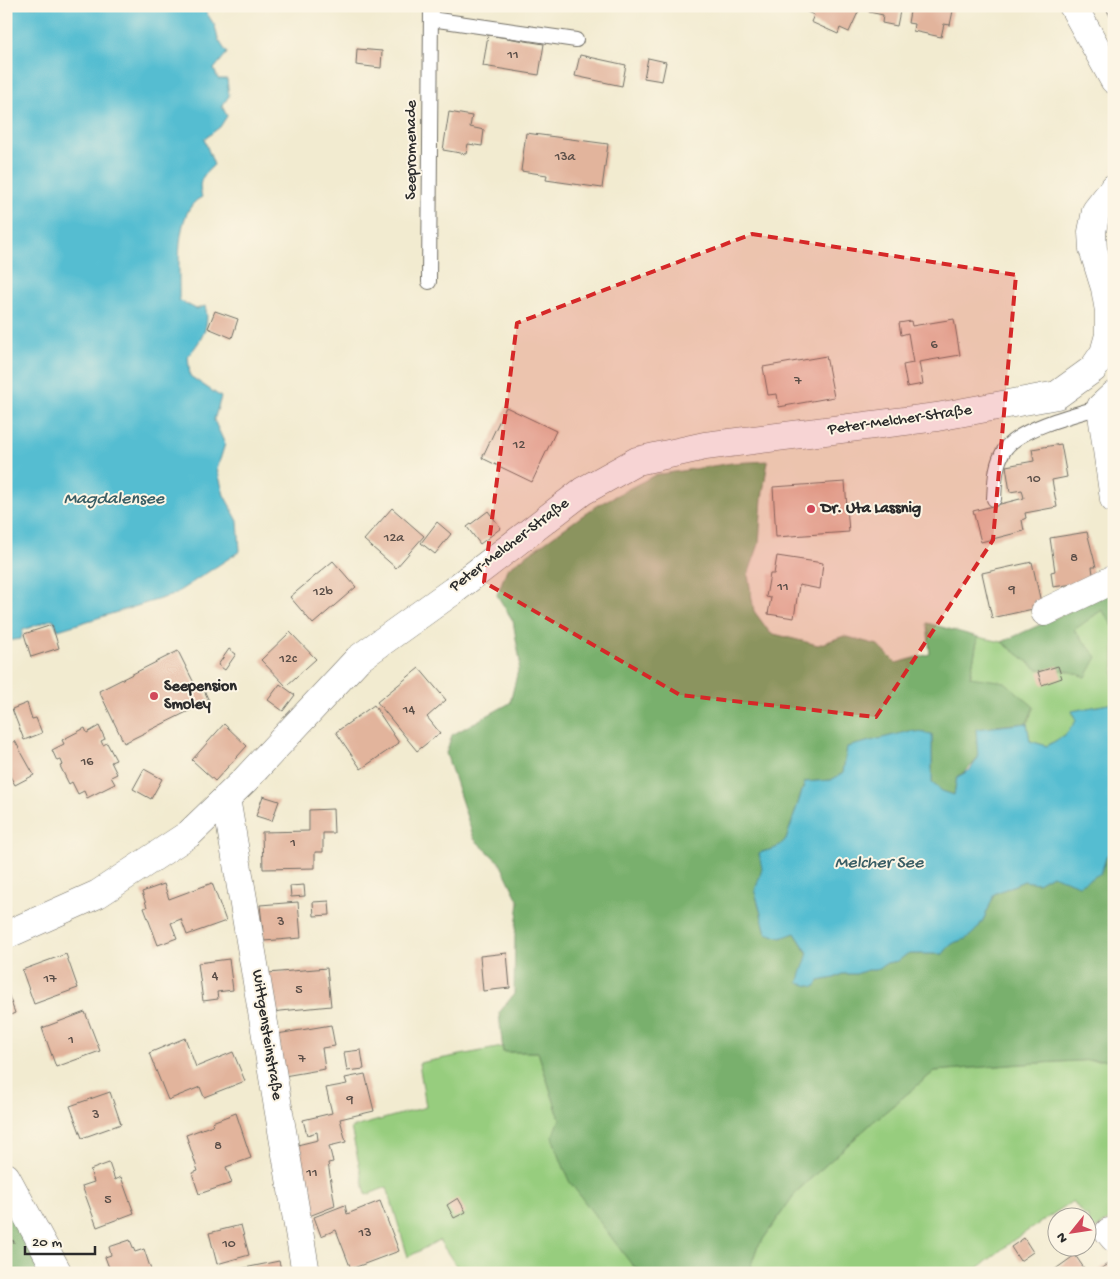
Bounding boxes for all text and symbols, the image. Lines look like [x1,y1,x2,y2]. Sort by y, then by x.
house number: 11 [506,47,519,64]
street label: Seepromenade [403,100,422,200]
house number: 13a [554,149,577,166]
house number: 6 [930,337,938,354]
house number: 7 [793,373,802,390]
street label: Peter-Melcher-Straße [826,401,974,441]
house number: 12 [512,437,525,454]
house number: 10 [1026,471,1041,488]
water label: Magdalensee [64,489,165,510]
street label: Peter-Melcher-Straße [446,494,574,598]
place label: Dr. Uta Lassnig [819,500,921,519]
marker: Dr. Uta Lassnig [805,503,817,515]
house number: 12a [383,530,405,547]
house number: 8 [1070,550,1078,567]
house number: 11 [776,579,789,596]
house number: 9 [1007,582,1016,599]
house number: 12b [312,584,334,601]
house number: 12c [278,651,298,668]
place label: Seepension Smoley [164,678,237,715]
marker: Seepension Smoley [148,690,160,702]
house number: 14 [402,702,416,719]
house number: 16 [80,754,94,771]
house number: 1 [289,835,296,852]
water label: Melcher See [835,853,924,874]
house number: 3 [276,914,285,931]
house number: 4 [212,968,219,985]
street label: Wittgensteinstraße [246,968,286,1102]
house number: 17 [43,971,57,988]
house number: 5 [295,982,303,999]
house number: 1 [67,1032,74,1049]
house number: 7 [297,1051,306,1068]
house number: 9 [345,1092,354,1109]
house number: 3 [91,1107,100,1124]
house number: 8 [214,1138,222,1155]
house number: 11 [305,1165,318,1182]
house number: 5 [104,1192,112,1209]
north arrow [1048,1206,1098,1256]
scale bar [25,1224,95,1256]
house number: 13 [358,1225,371,1242]
text: N [1053,1229,1073,1245]
text: 20 m [32,1234,62,1252]
house number: 10 [221,1236,236,1253]

